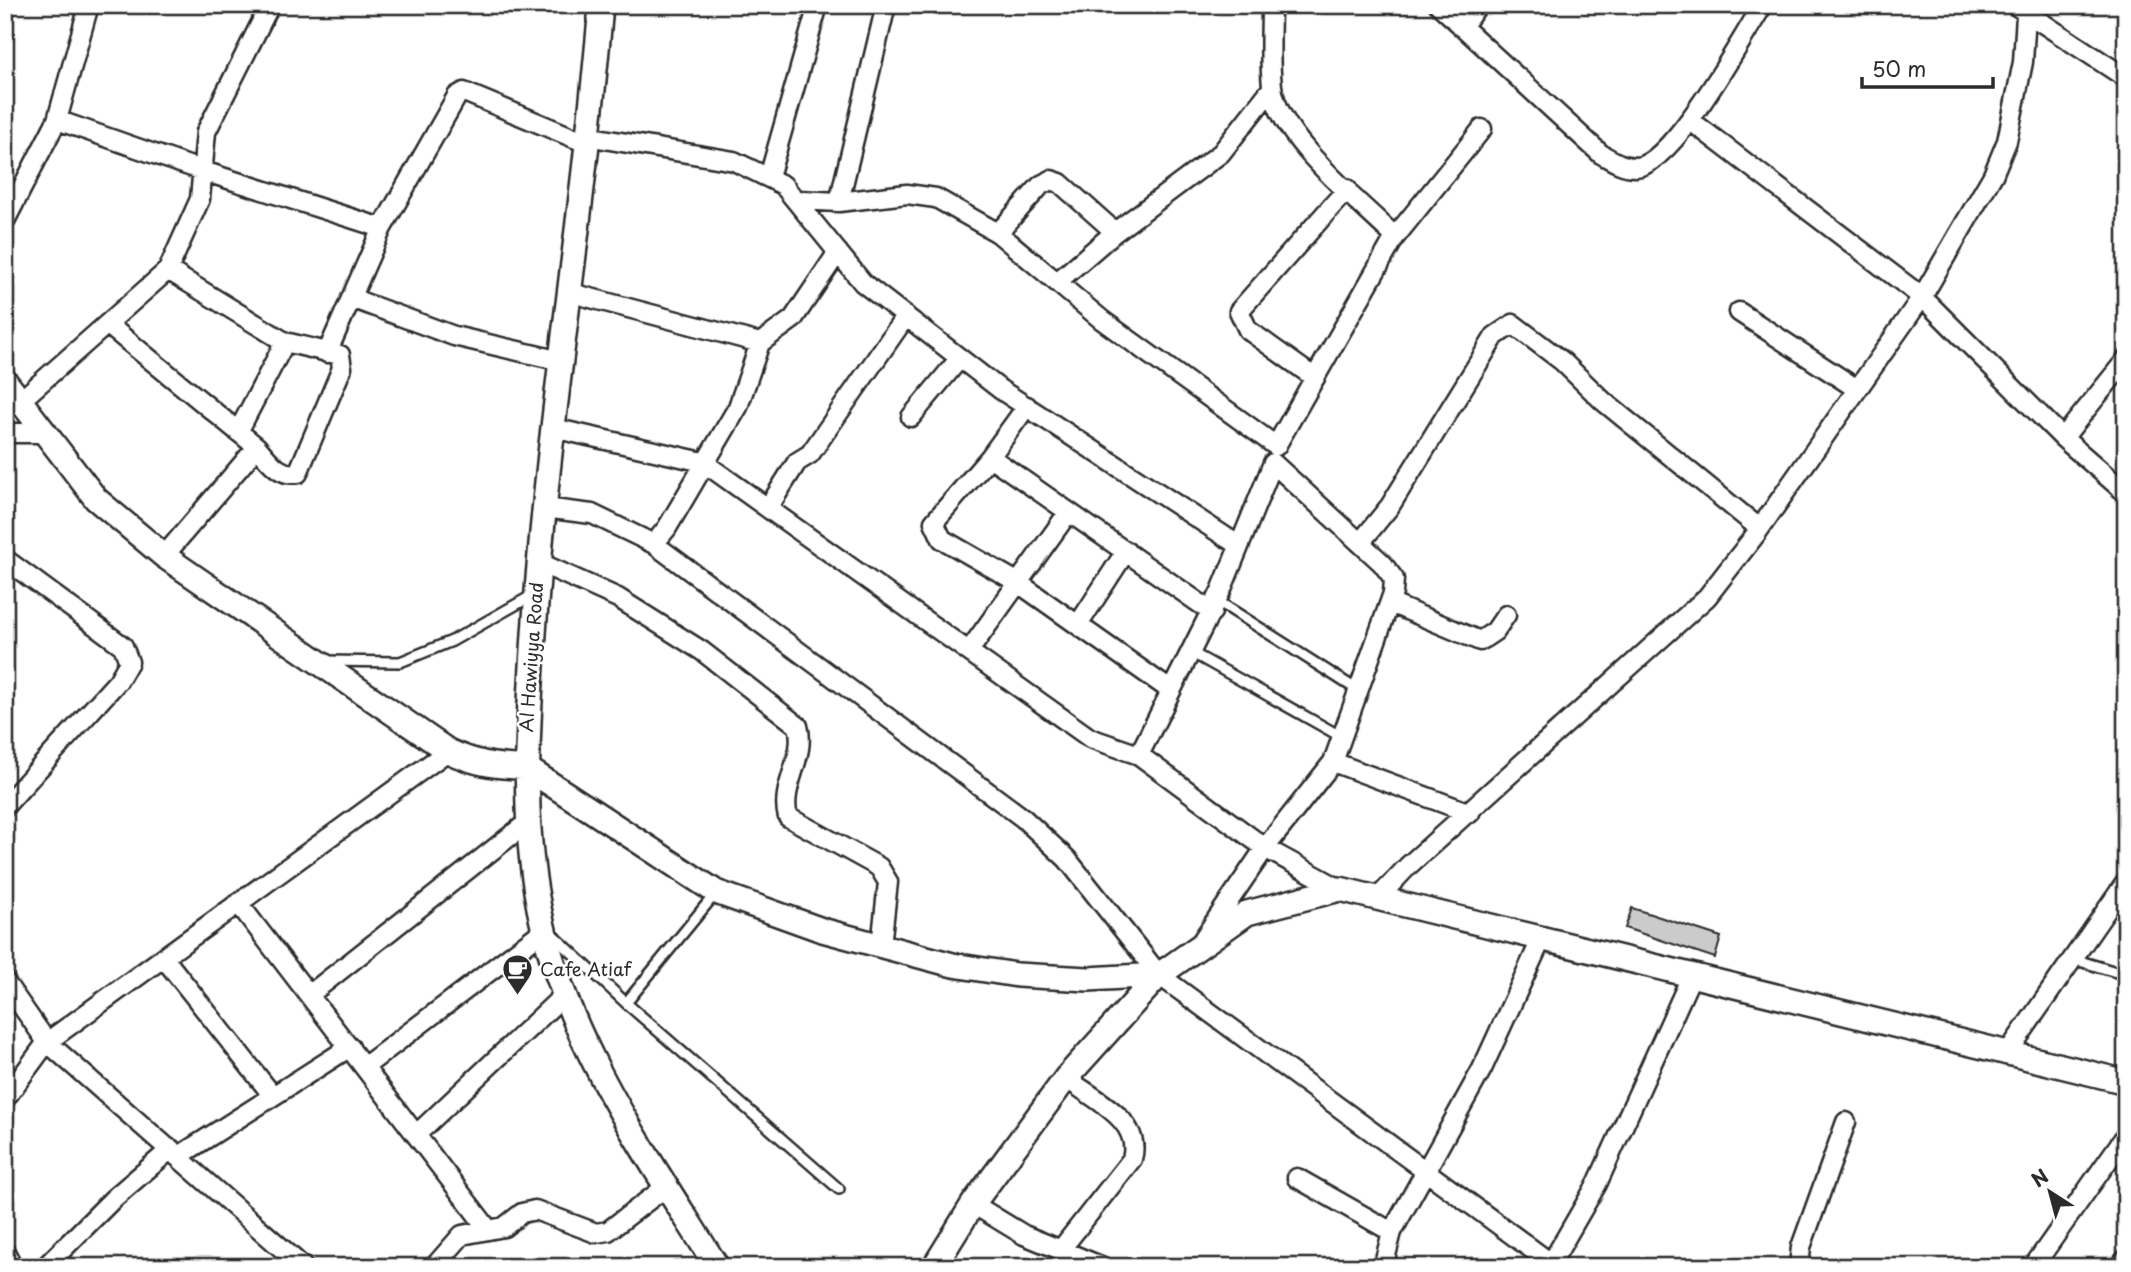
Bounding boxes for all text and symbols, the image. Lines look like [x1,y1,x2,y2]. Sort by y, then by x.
scale bar [1862,46,1993,90]
text: 50 m [1872,52,1926,84]
street label: Al Hawiyya Road [512,581,549,733]
cafe icon: Cafe Atiaf [500,953,534,997]
place label: Cafe Atiaf [540,955,633,982]
north arrow [2016,1156,2086,1226]
text: N [2025,1162,2054,1193]

